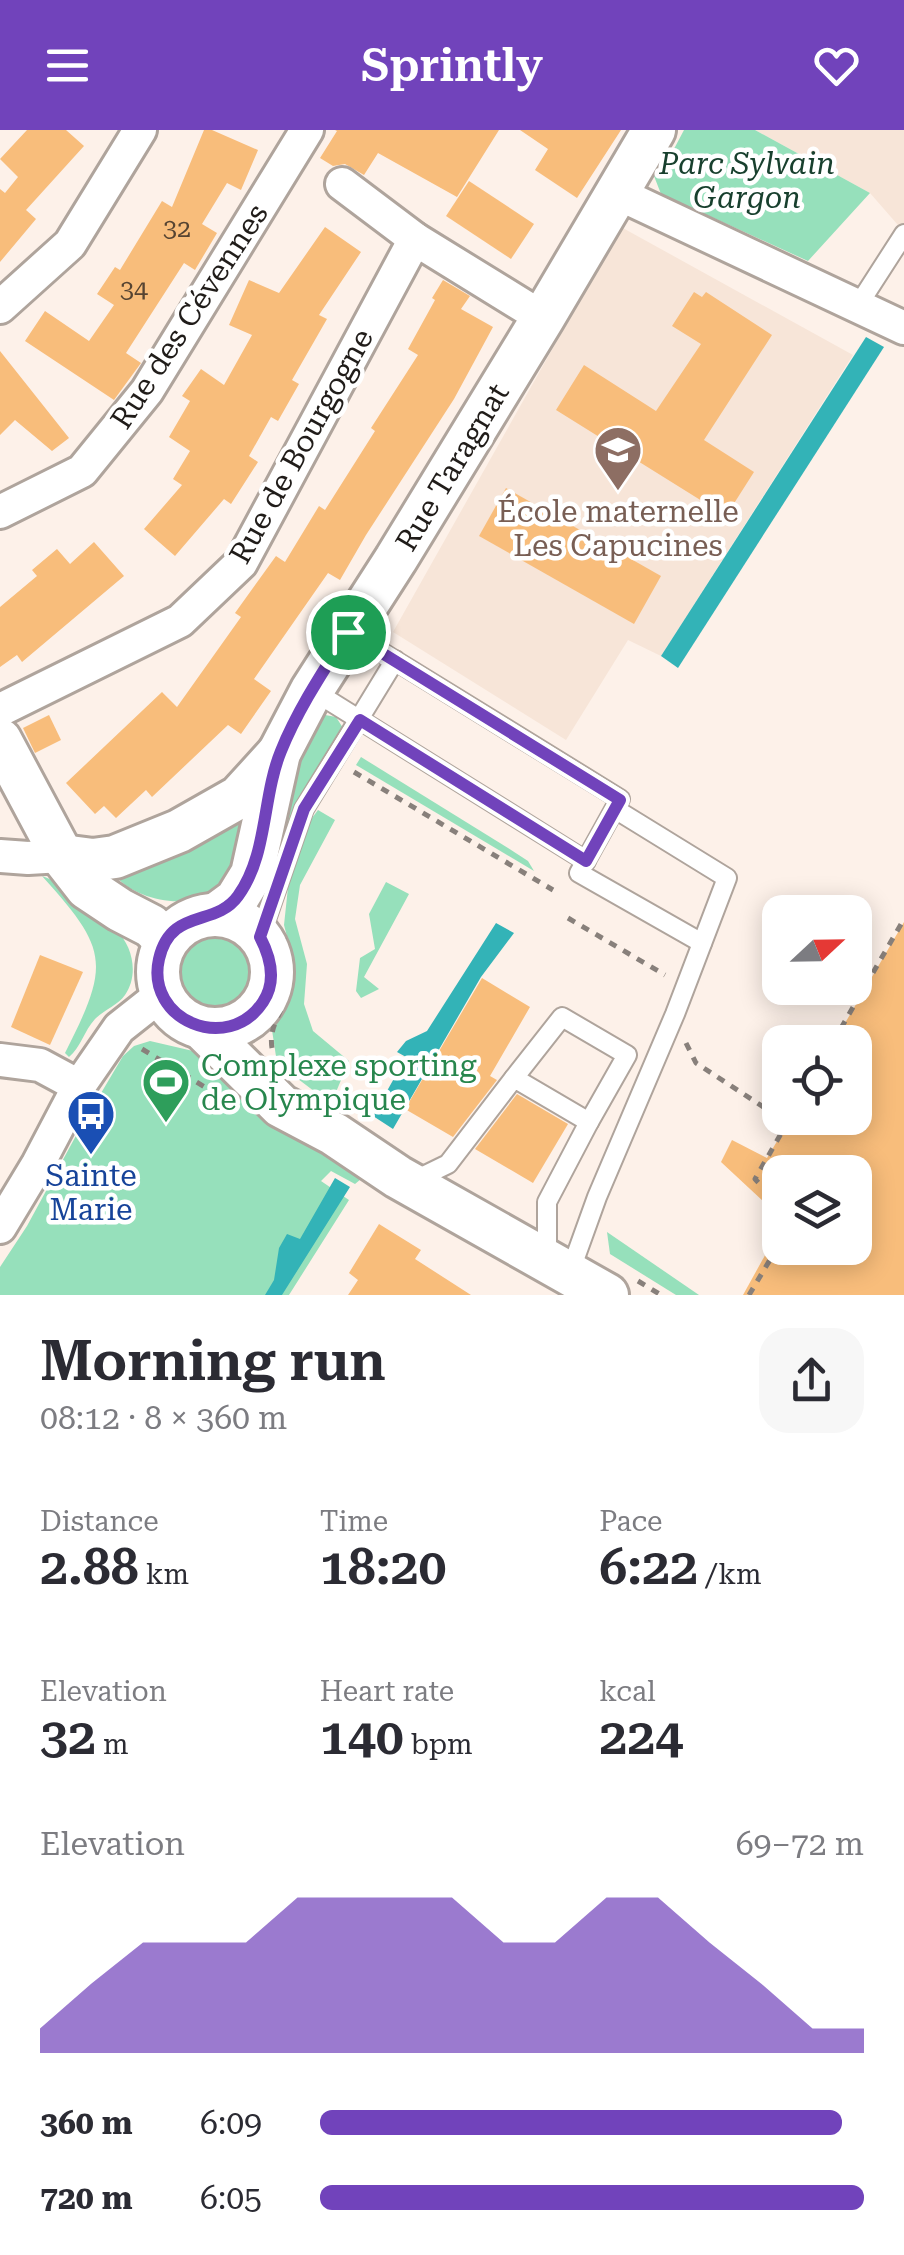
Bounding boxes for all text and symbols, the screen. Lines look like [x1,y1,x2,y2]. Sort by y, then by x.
icon: menu [40,38,95,93]
icon: heart [809,38,864,93]
text: Sprintly [361,39,543,92]
park label: Parc Sylvain Gargon [658,146,835,215]
street label: Rue des Cévennes [103,197,275,435]
house number: 32 [163,214,191,243]
house number: 34 [120,275,148,304]
street label: Rue de Bourgogne [222,323,380,569]
street label: Rue Taragnat [388,377,516,557]
school or university icon: École maternelle Les Capucines [592,424,644,492]
place label: École maternelle Les Capucines [497,493,739,563]
pin [306,590,391,675]
icon: arrive [321,605,376,660]
north arrow [762,895,872,1005]
map controls [762,895,872,1265]
button: locate [762,1025,872,1135]
place label: Complexe sporting de Olympique [201,1048,476,1117]
sports icon: Complexe sporting de Olympique [140,1056,192,1124]
bus stop icon: Sainte Marie [65,1088,117,1156]
button: layers [762,1155,872,1265]
place label: Sainte Marie [45,1158,137,1227]
button: share [759,1328,864,1433]
text: Morning run [40,1329,386,1393]
text: 08:12 · 8 × 360 m [40,1399,287,1437]
text: Distance [40,1505,159,1538]
text: Time [320,1505,388,1538]
text: Pace [599,1505,663,1538]
text: 2.88 [40,1538,139,1596]
text: 18:20 [320,1538,446,1596]
text: 6:22 [599,1538,698,1596]
text: km [139,1558,189,1591]
text: /km [698,1558,762,1591]
text: Elevation [40,1675,167,1708]
text: Heart rate [320,1675,454,1708]
text: kcal [599,1675,656,1708]
text: 32 [40,1708,96,1766]
text: 140 [320,1708,404,1766]
text: 224 [599,1708,683,1766]
text: m [96,1728,129,1761]
text: bpm [404,1728,473,1761]
text: Elevation [40,1825,185,1863]
text: 69–72 m [736,1825,864,1863]
text: 360 m [40,2104,133,2142]
text: 6:09 [200,2104,262,2142]
text: 720 m [40,2179,133,2217]
text: 6:05 [200,2179,262,2217]

